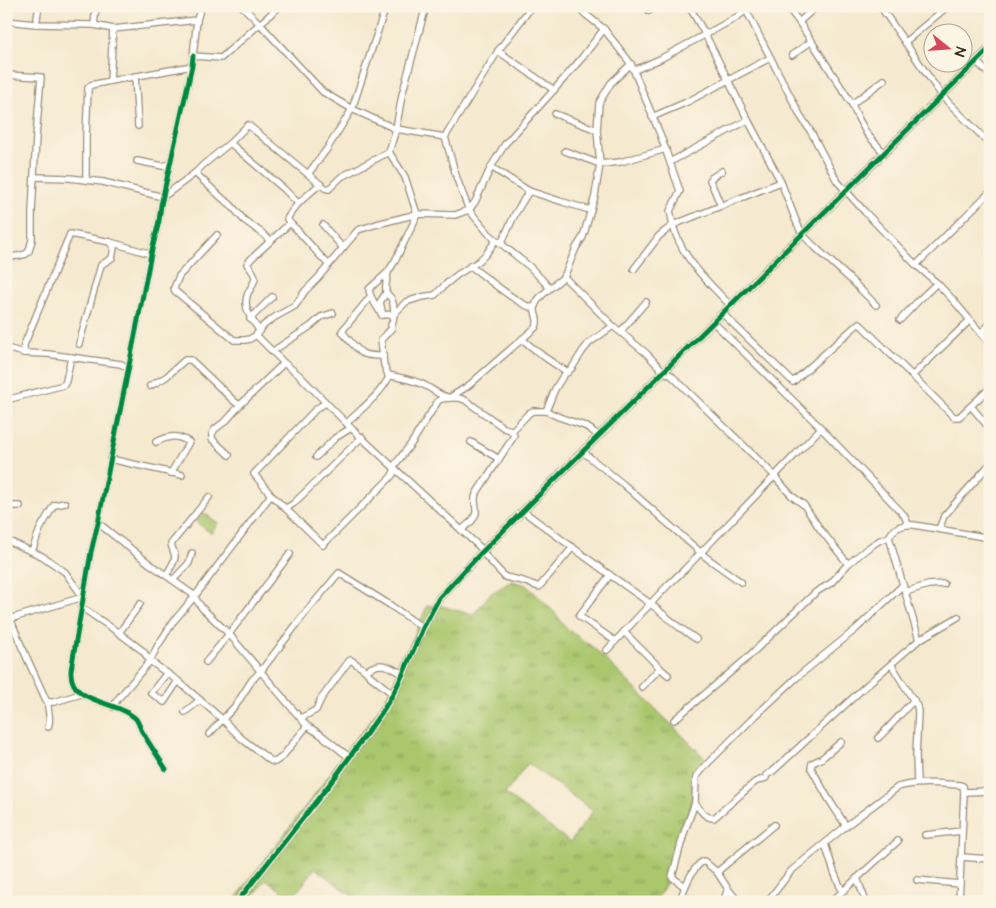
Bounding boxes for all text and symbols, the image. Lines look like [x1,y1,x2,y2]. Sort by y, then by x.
north arrow [924,22,974,72]
text: N [949,44,970,59]

